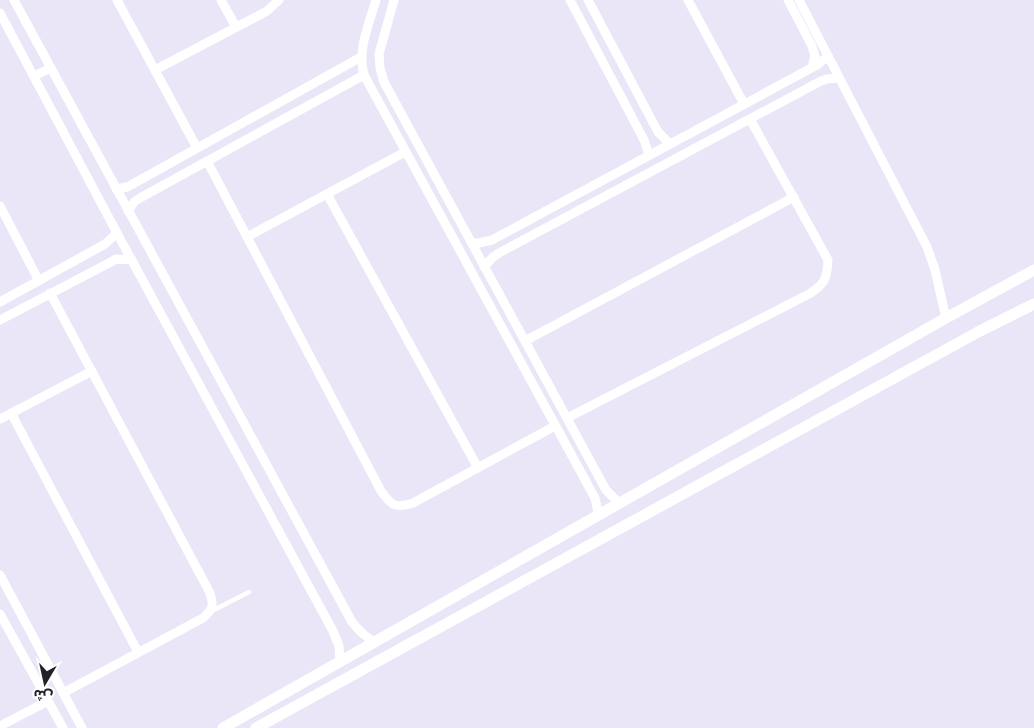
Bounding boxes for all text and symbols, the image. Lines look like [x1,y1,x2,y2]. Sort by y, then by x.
north arrow [20,658,70,708]
text: ش [32,683,54,706]

